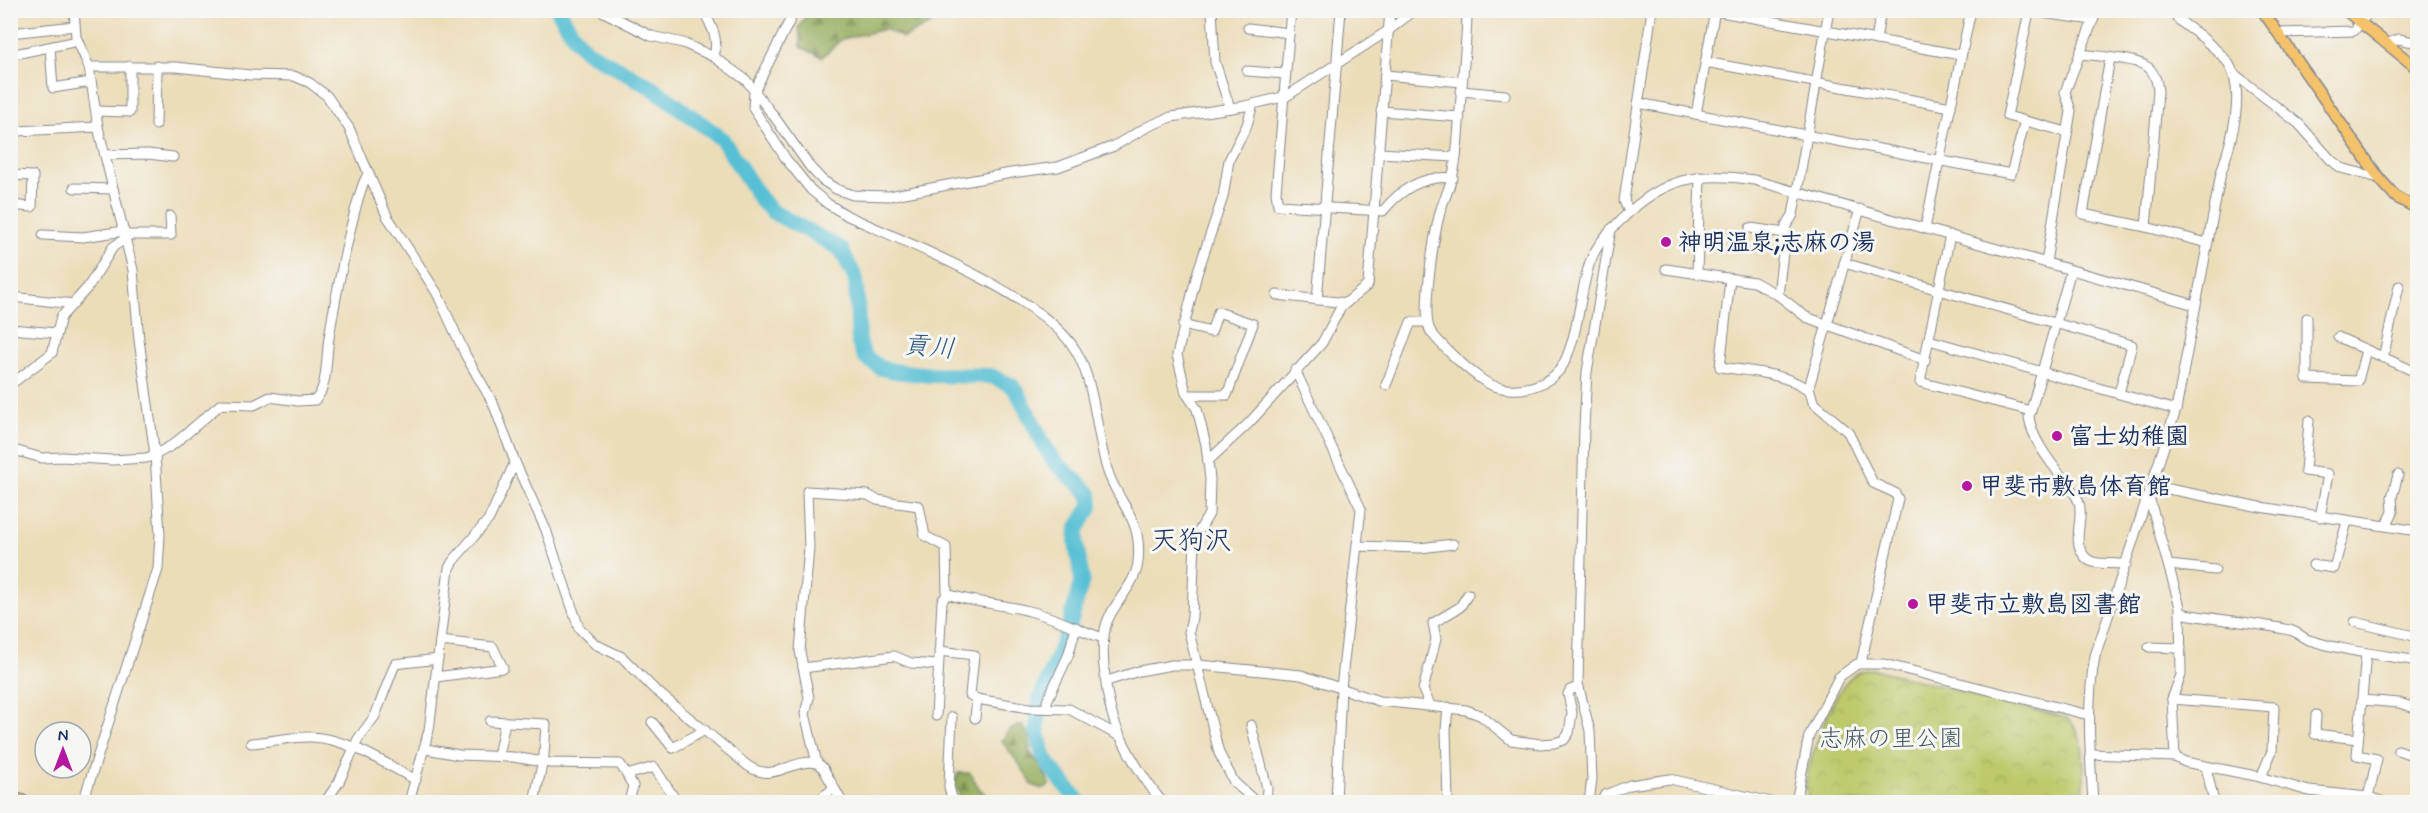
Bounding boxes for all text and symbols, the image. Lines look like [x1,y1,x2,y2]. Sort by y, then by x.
place label: 神明温泉;志麻の湯 [1678,228,1876,259]
marker: 神明温泉;志麻の湯 [1659,235,1673,249]
water label: 貢川 [901,329,956,367]
place label: 富士幼稚園 [2069,422,2189,453]
marker: 富士幼稚園 [2050,429,2064,443]
place label: 甲斐市敷島体育館 [1979,472,2171,503]
marker: 甲斐市敷島体育館 [1960,479,1974,493]
district label: 天狗沢 [1151,524,1232,559]
place label: 甲斐市立敷島図書館 [1925,590,2141,621]
marker: 甲斐市立敷島図書館 [1906,597,1920,611]
north arrow [33,720,93,780]
park label: 志麻の里公園 [1819,724,1963,755]
text: N [58,726,68,747]

